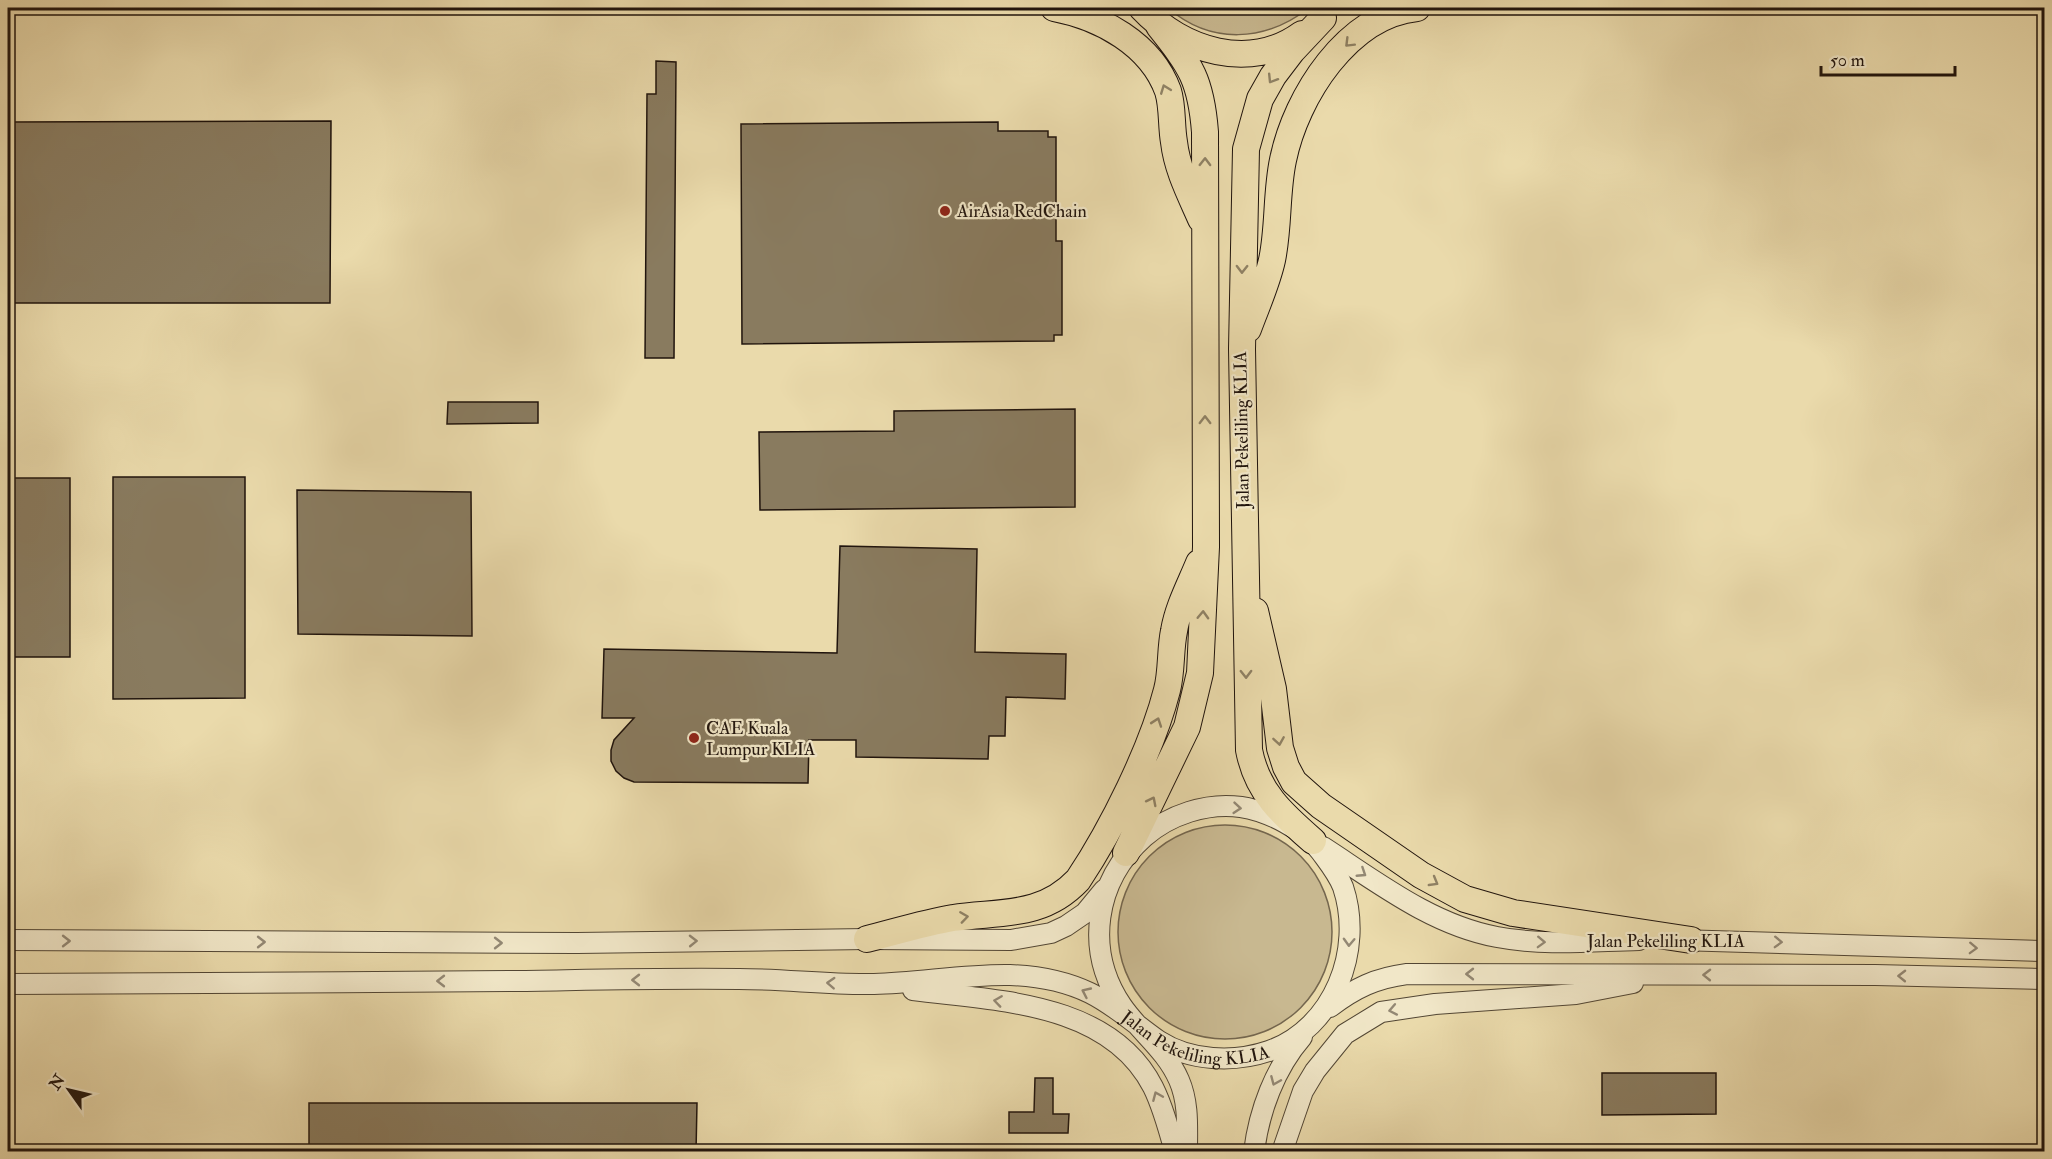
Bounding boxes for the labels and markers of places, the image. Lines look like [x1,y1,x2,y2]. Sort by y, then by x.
place label: AirAsia RedChain [956,200,1087,223]
marker: AirAsia RedChain [938,204,952,218]
place label: CAE Kuala Lumpur KLIA [706,717,816,761]
marker: CAE Kuala Lumpur KLIA [687,731,701,745]

